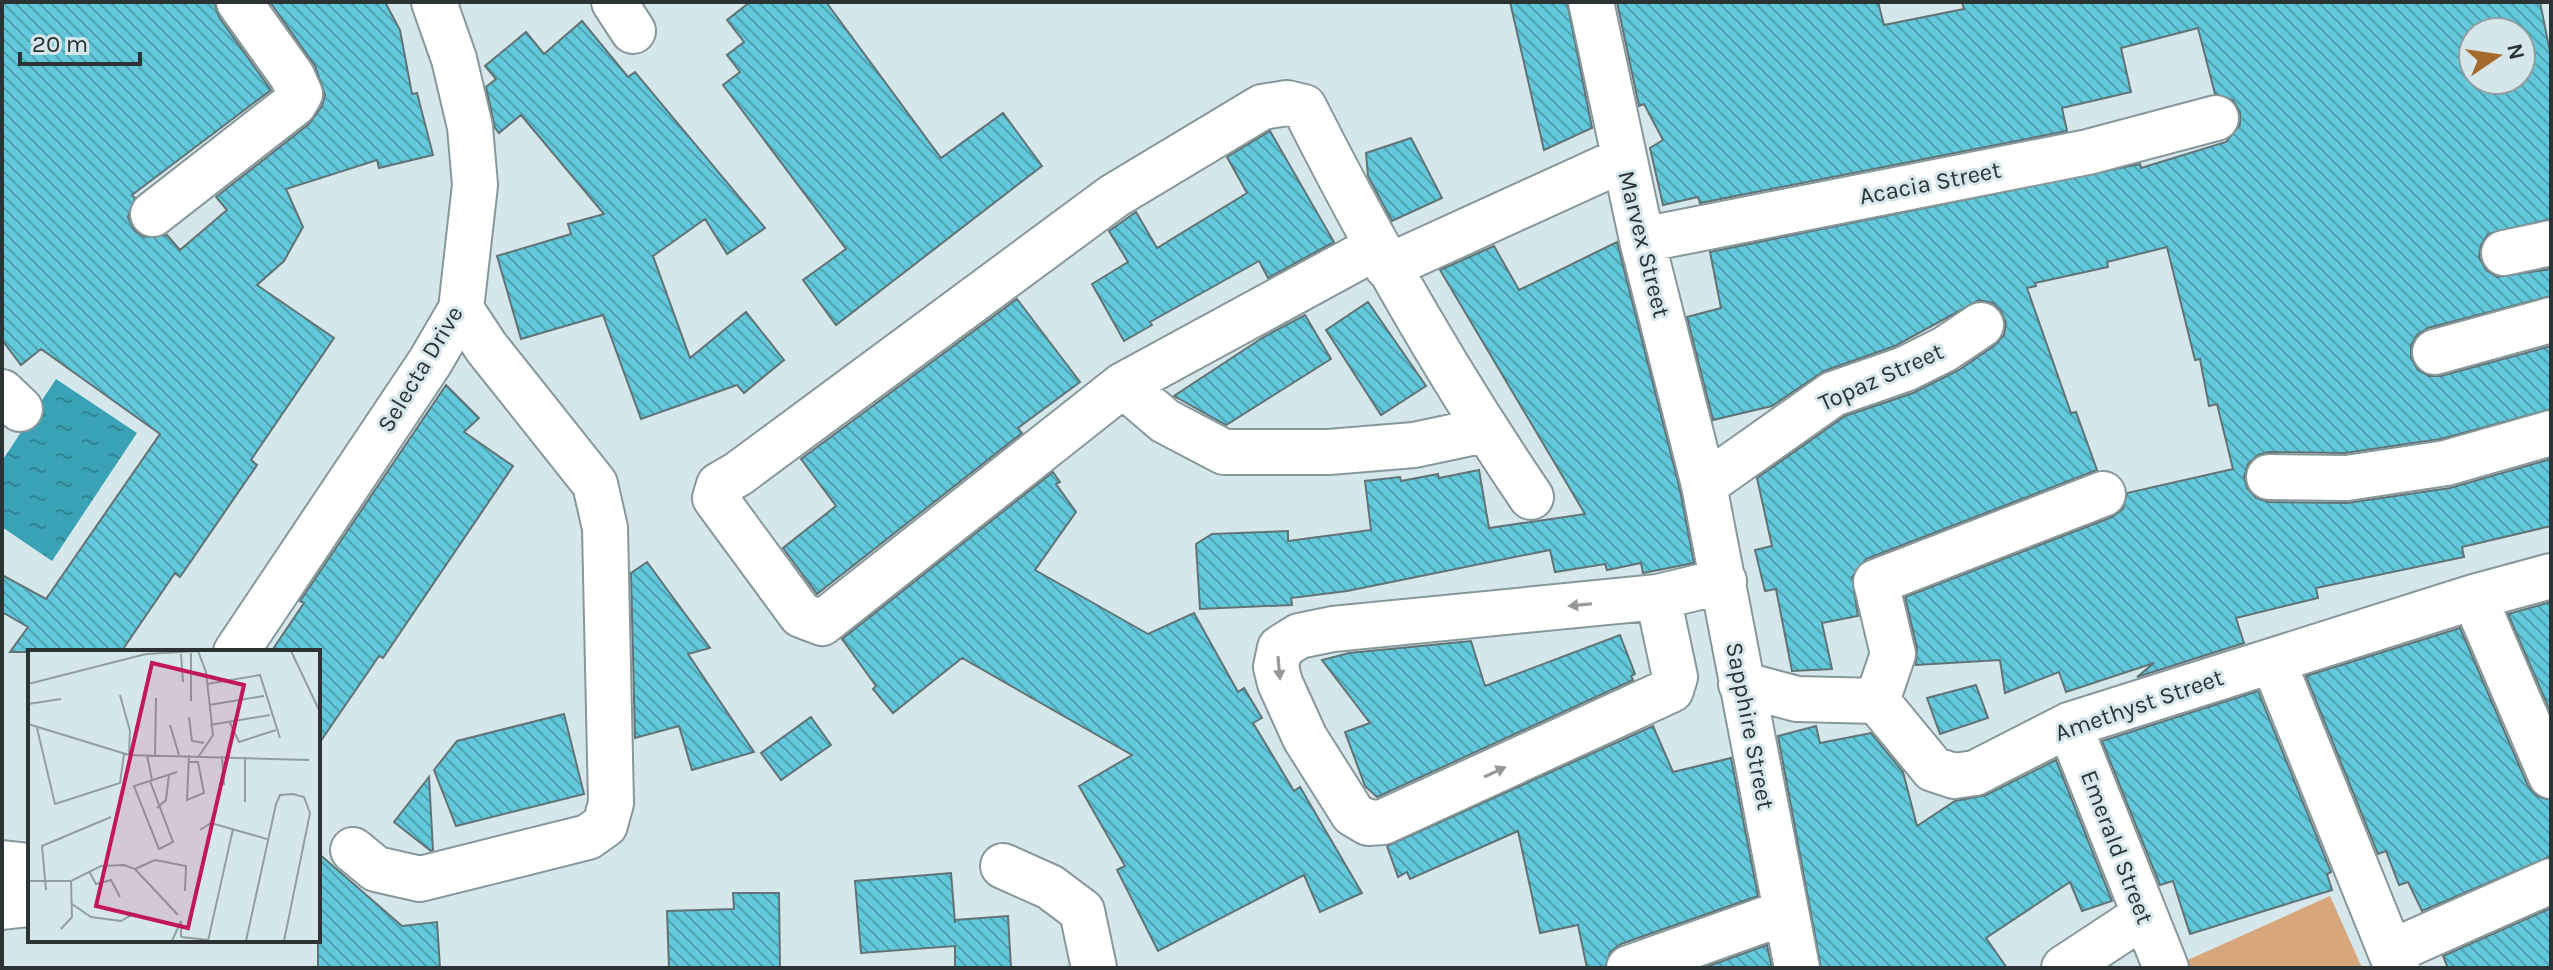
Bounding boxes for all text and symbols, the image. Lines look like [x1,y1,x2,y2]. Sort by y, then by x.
scale bar [20,16,140,66]
north arrow [2457,16,2537,96]
text: 20 m [32,30,88,58]
text: N [2501,41,2530,62]
street label: Acacia Street [1857,156,2003,210]
street label: Marvex Street [1612,168,1676,320]
street label: Selecta Drive [371,301,469,437]
street label: Topaz Street [1814,337,1948,417]
one-way arrow [1567,598,1592,611]
street label: Sapphire Street [1720,640,1780,812]
inset map [28,650,320,942]
one-way arrow [1272,655,1285,680]
street label: Amethyst Street [2051,663,2227,747]
one-way arrow [1483,765,1507,779]
street label: Emerald Street [2075,766,2159,928]

